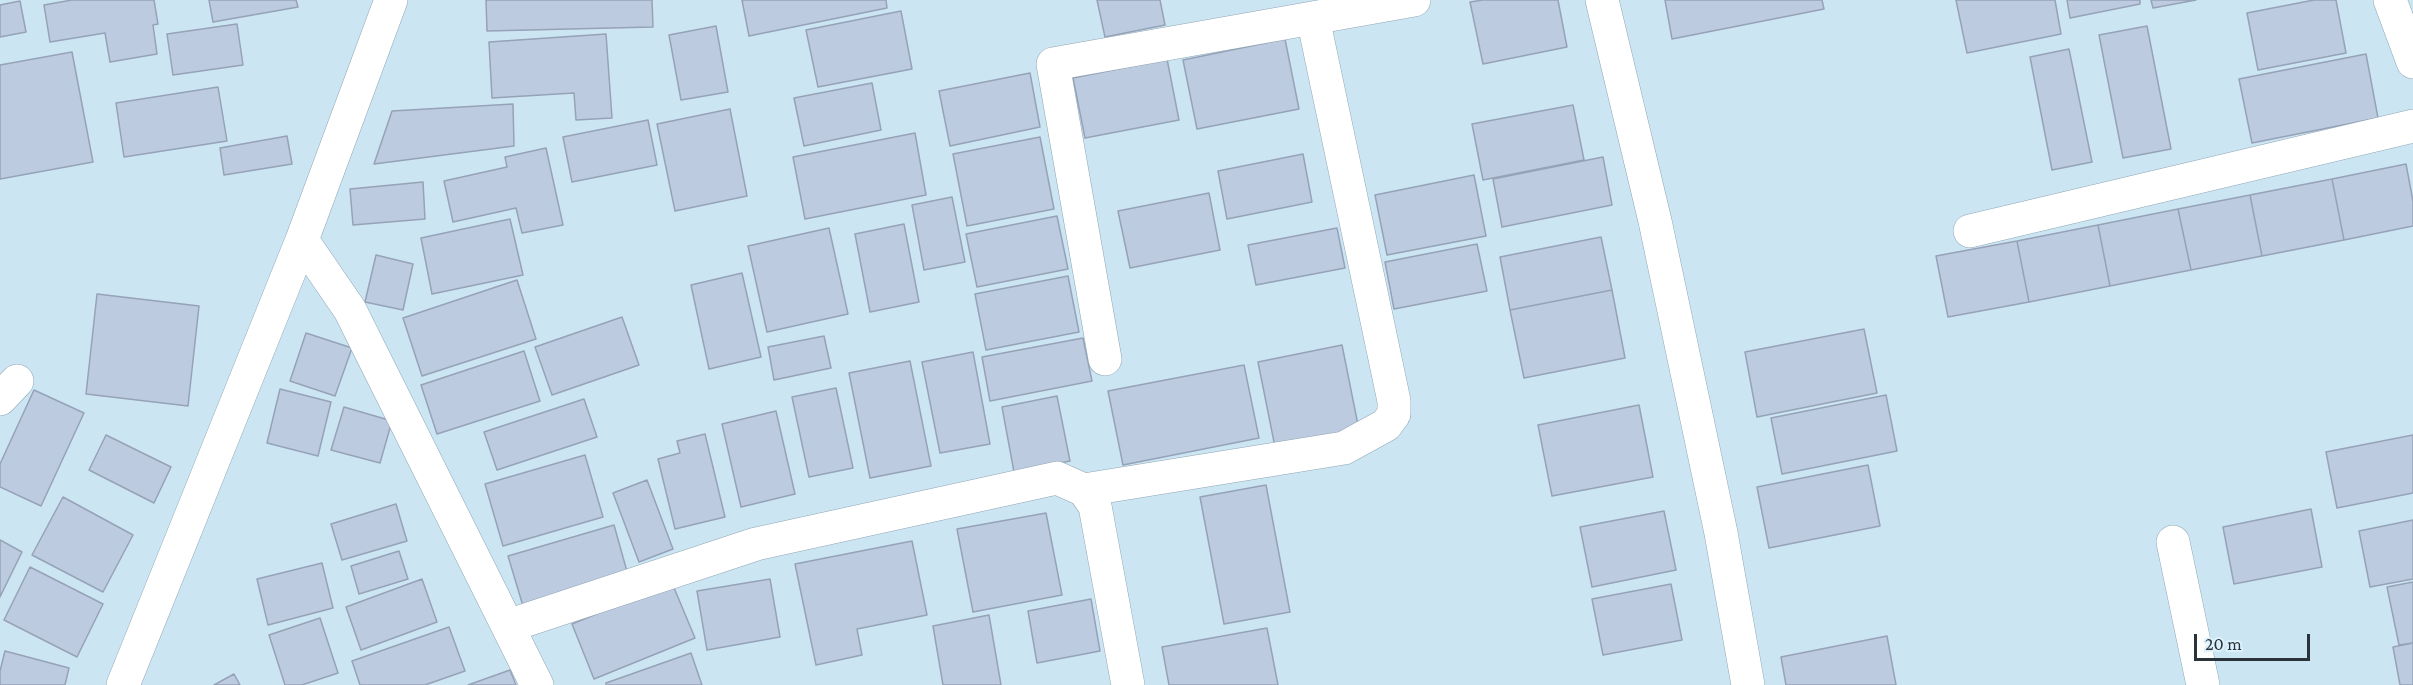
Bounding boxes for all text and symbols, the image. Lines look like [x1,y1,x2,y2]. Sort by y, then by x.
scale bar [2197,622,2312,660]
text: 20 m [2205,634,2242,654]

